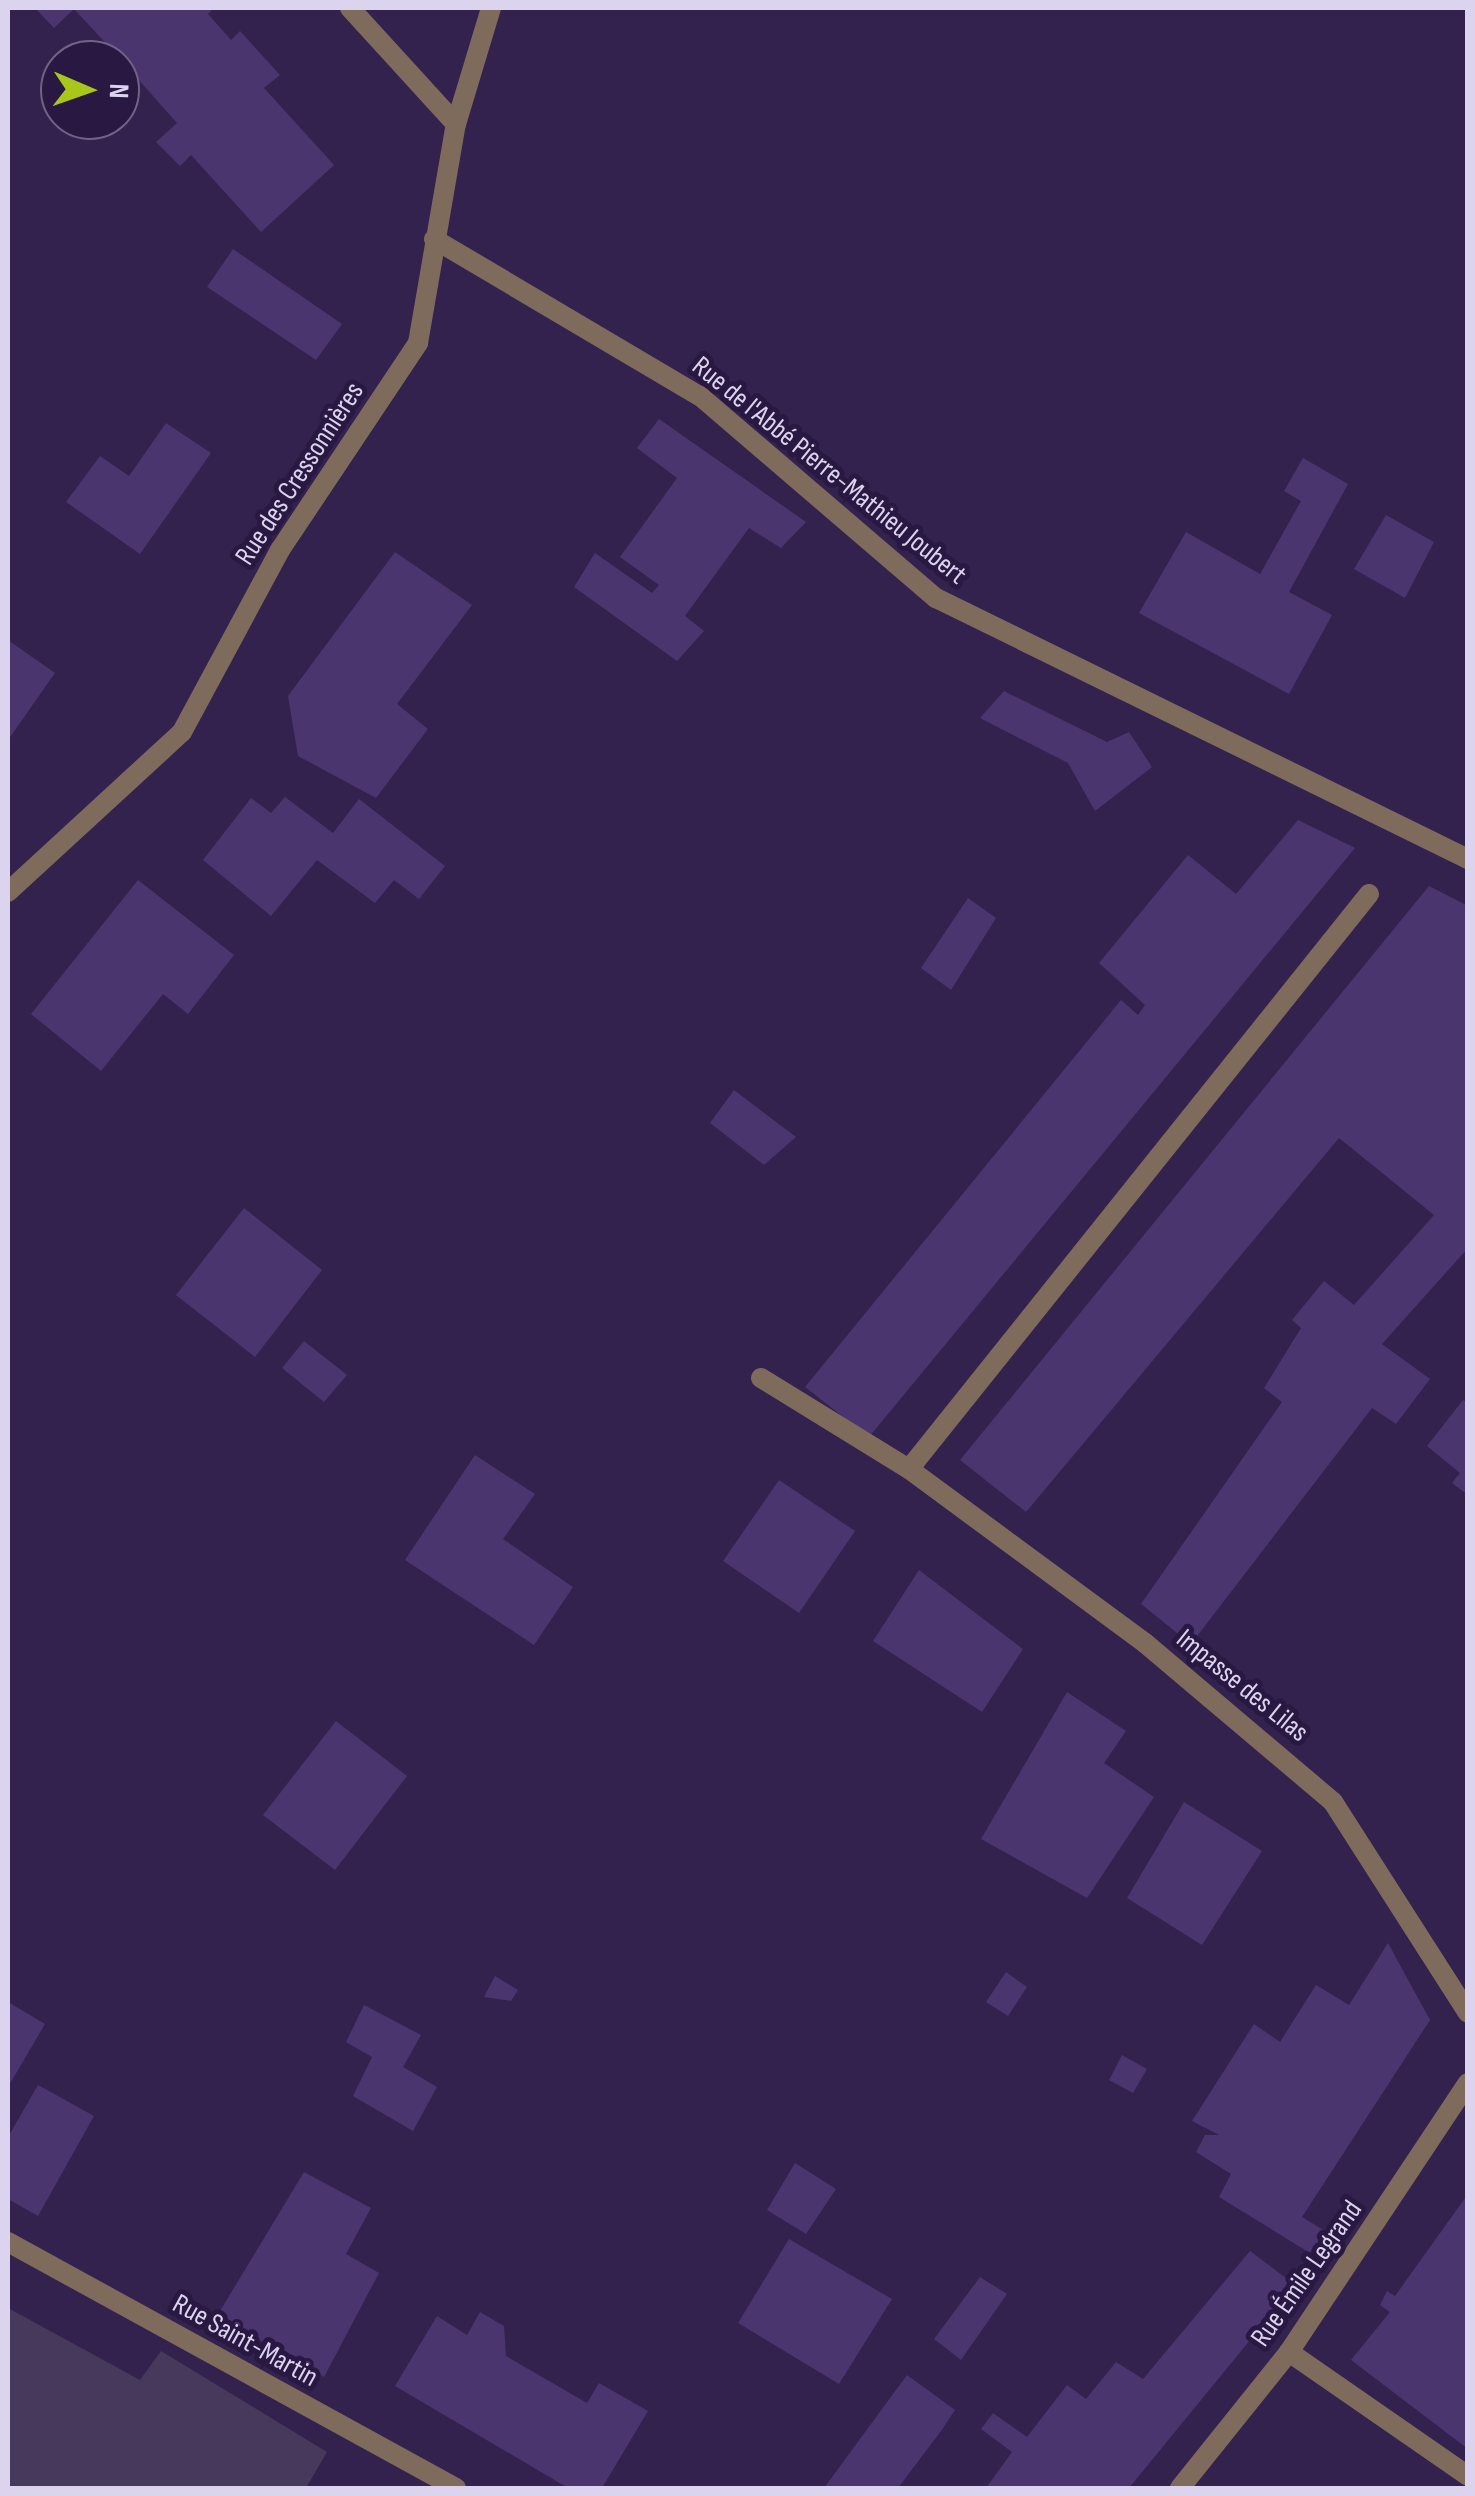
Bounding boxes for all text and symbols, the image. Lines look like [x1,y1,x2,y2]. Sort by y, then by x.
north arrow [40,40,140,140]
text: N [102,83,135,99]
street label: Rue de l'Abbé Pierre-Mathieu Joubert [685,350,973,592]
street label: Rue des Cressonnières [228,376,372,572]
street label: Impasse des Lilas [1169,1622,1315,1750]
street label: Rue Émile Legrand [1244,2195,1370,2353]
street label: Rue Saint-Martin [167,2287,323,2395]

